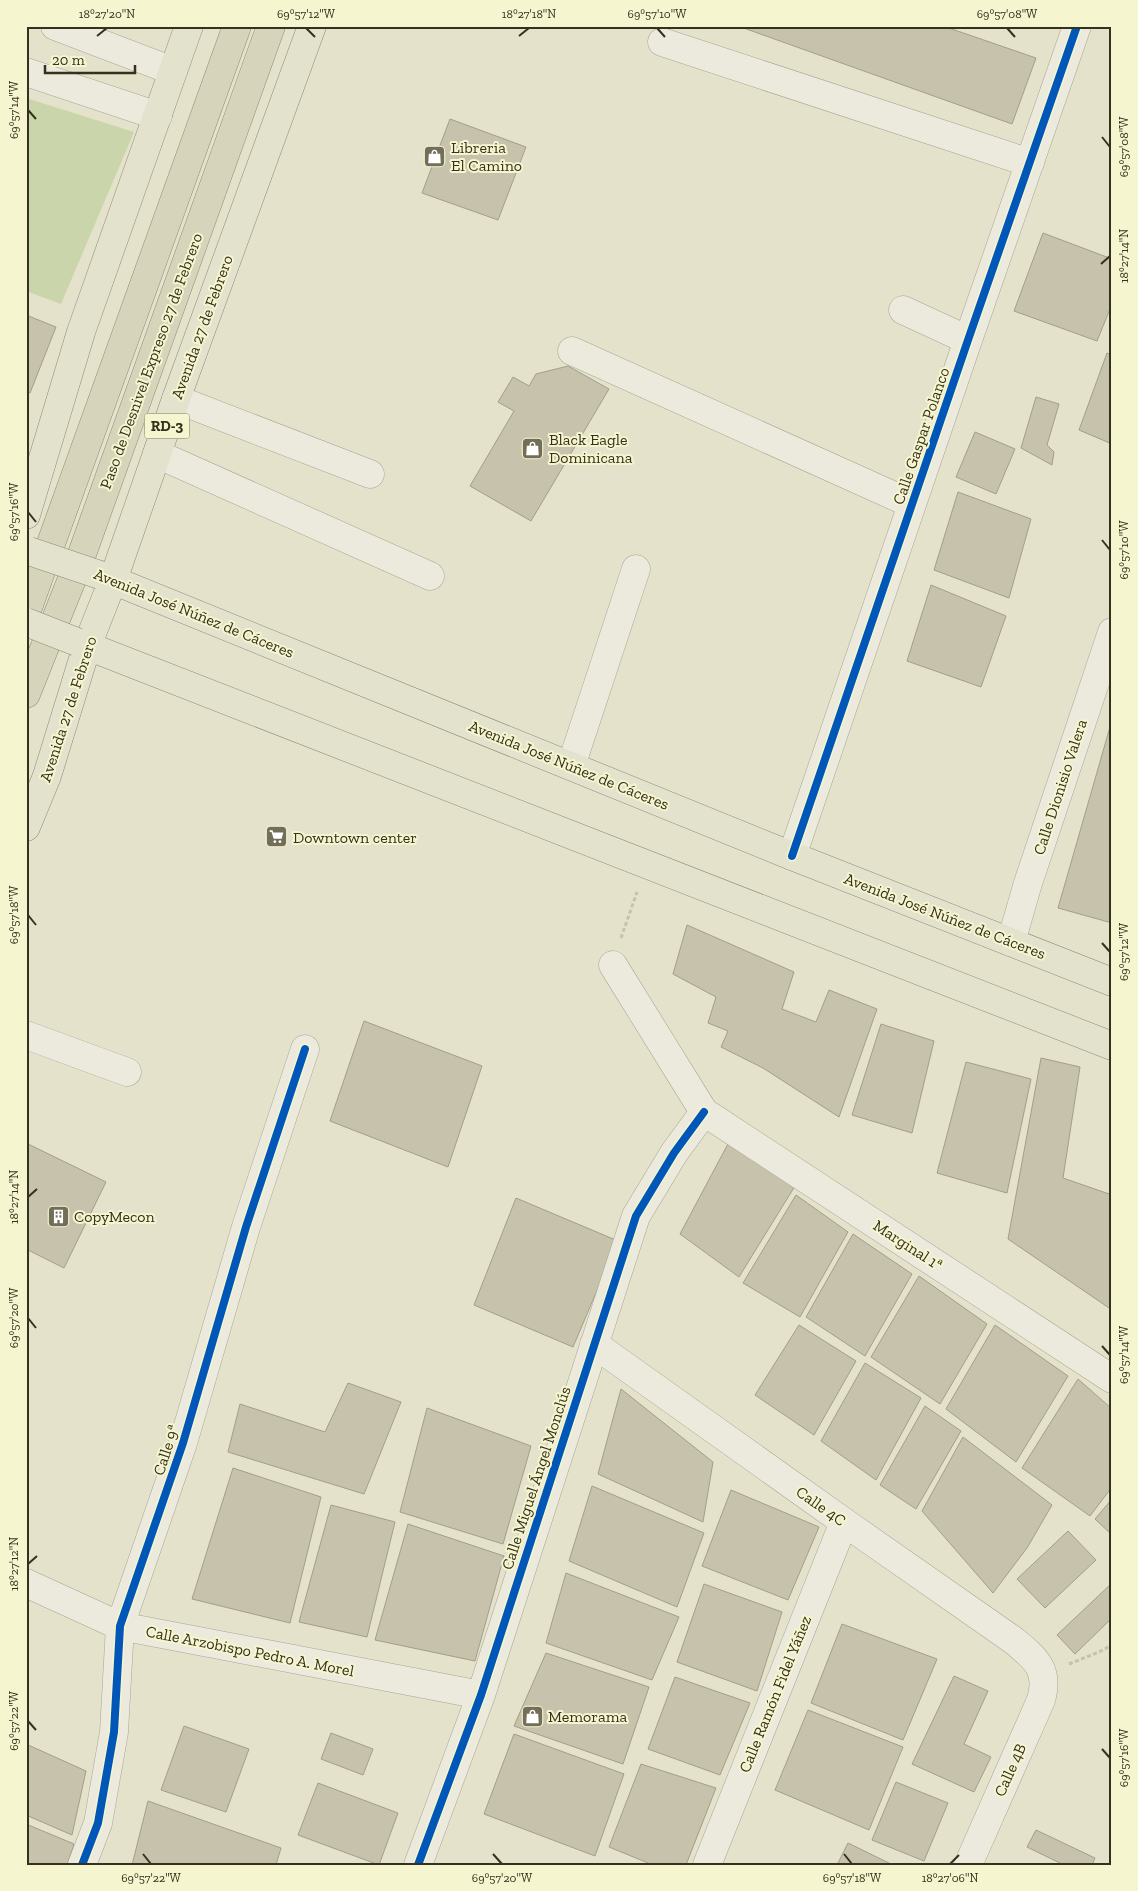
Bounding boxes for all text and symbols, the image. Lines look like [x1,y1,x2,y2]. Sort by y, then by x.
text: 18°27'20"N [79,7,135,21]
text: 69°57'12"W [277,7,336,21]
text: 18°27'18"N [502,7,556,21]
text: 69°57'10"W [628,7,687,21]
text: 69°57'08"W [977,7,1038,21]
scale bar [45,42,135,74]
text: 20 m [52,51,85,69]
text: 69°57'14"W [7,80,21,139]
text: 69°57'08"W [1117,116,1131,177]
place label: Libreria El Camino [451,138,522,175]
shop icon: Libreria El Camino [423,144,447,168]
text: 18°27'14"N [1117,229,1131,283]
street label: Paso de Desnivel Expreso 27 de Febrero [96,230,206,492]
street label: Avenida 27 de Febrero [167,252,237,402]
street label: Calle Gaspar Polanco [889,365,953,507]
road number: RD-3 [144,414,190,438]
place label: Black Eagle Dominicana [549,430,633,467]
shop icon: Black Eagle Dominicana [521,436,545,460]
text: 69°57'16"W [7,482,21,541]
text: 69°57'10"W [1117,520,1131,579]
street label: Avenida José Núñez de Cáceres [91,564,297,662]
street label: Avenida 27 de Febrero [35,634,101,784]
street label: Avenida José Núñez de Cáceres [466,716,672,814]
street label: Calle Dionisio Valera [1029,717,1091,857]
supermarket icon: Downtown center [265,825,289,849]
place label: Downtown center [293,828,417,847]
street label: Avenida José Núñez de Cáceres [842,869,1048,963]
text: 69°57'18"W [7,885,21,944]
text: 69°57'12"W [1117,922,1131,981]
text: 18°27'14"N [7,1170,21,1224]
building icon: CopyMecon [46,1204,70,1228]
place label: CopyMecon [74,1207,156,1226]
street label: Marginal 1ª [870,1216,946,1274]
text: 69°57'20"W [7,1287,21,1348]
text: 69°57'14"W [1117,1325,1131,1384]
street label: Calle Miguel Ángel Monclús [497,1384,575,1572]
street label: Calle 9ª [149,1422,183,1478]
street label: Calle 4C [792,1482,850,1530]
text: 18°27'12"N [7,1537,21,1591]
street label: Calle Ramón Fidel Yáñez [735,1613,815,1775]
street label: Calle Arzobispo Pedro A. Morel [144,1621,356,1681]
text: 69°57'22"W [7,1690,21,1751]
shop icon: Memorama [520,1704,544,1728]
place label: Memorama [548,1707,628,1726]
text: 69°57'16"W [1117,1728,1131,1787]
street label: Calle 4B [990,1740,1030,1799]
text: 69°57'22"W [121,1871,182,1885]
text: 69°57'20"W [472,1871,533,1885]
text: 69°57'18"W [823,1871,882,1885]
text: 18°27'06"N [922,1871,978,1885]

